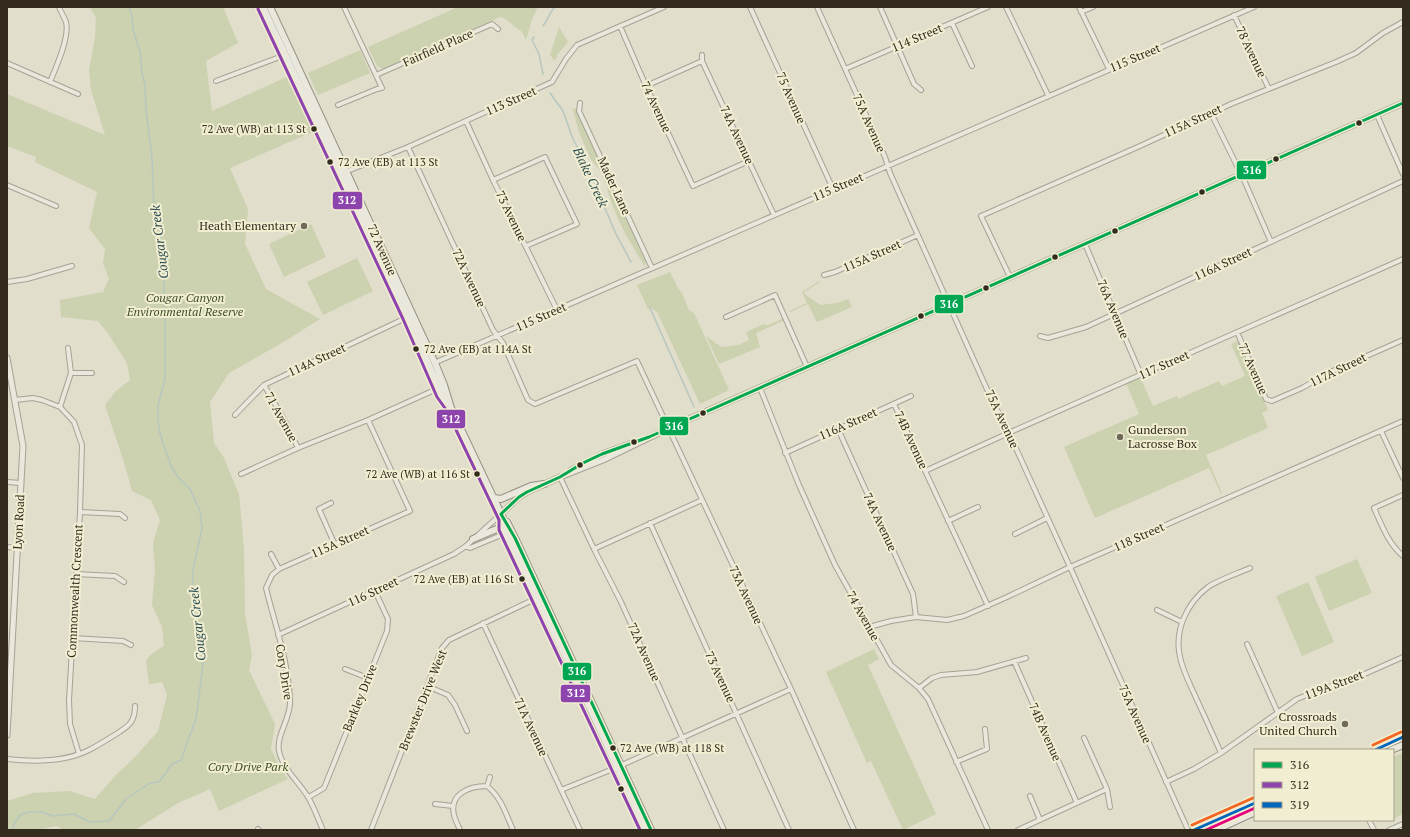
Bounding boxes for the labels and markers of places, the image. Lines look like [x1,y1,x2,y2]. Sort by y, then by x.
unlabelled marker [1354,118,1364,128]
place label: 72 Ave (WB) at 113 St [202,122,306,136]
marker: 72 Ave (WB) at 113 St [309,124,319,134]
unlabelled marker [1271,154,1281,164]
place label: 72 Ave (EB) at 113 St [338,155,438,169]
marker: 72 Ave (EB) at 113 St [325,157,335,167]
unlabelled marker [1197,187,1207,197]
place label: Heath Elementary [199,218,297,233]
marker: Heath Elementary [299,221,309,231]
unlabelled marker [1110,226,1120,236]
unlabelled marker [1050,252,1060,262]
unlabelled marker [981,283,991,293]
unlabelled marker [916,311,926,321]
place label: 72 Ave (EB) at 114A St [424,342,532,356]
marker: 72 Ave (EB) at 114A St [411,344,421,354]
unlabelled marker [698,408,708,418]
place label: Gunderson Lacrosse Box [1128,422,1198,451]
marker: Gunderson Lacrosse Box [1115,432,1125,442]
unlabelled marker [629,437,639,447]
unlabelled marker [575,460,585,470]
place label: 72 Ave (WB) at 116 St [366,467,470,481]
marker: 72 Ave (WB) at 116 St [472,469,482,479]
place label: 72 Ave (EB) at 116 St [414,572,514,586]
marker: 72 Ave (EB) at 116 St [517,574,527,584]
place label: Crossroads United Church [1259,709,1337,738]
marker: Crossroads United Church [1340,719,1350,729]
place label: 72 Ave (WB) at 118 St [620,741,724,755]
marker: 72 Ave (WB) at 118 St [608,743,618,753]
unlabelled marker [616,784,626,794]

